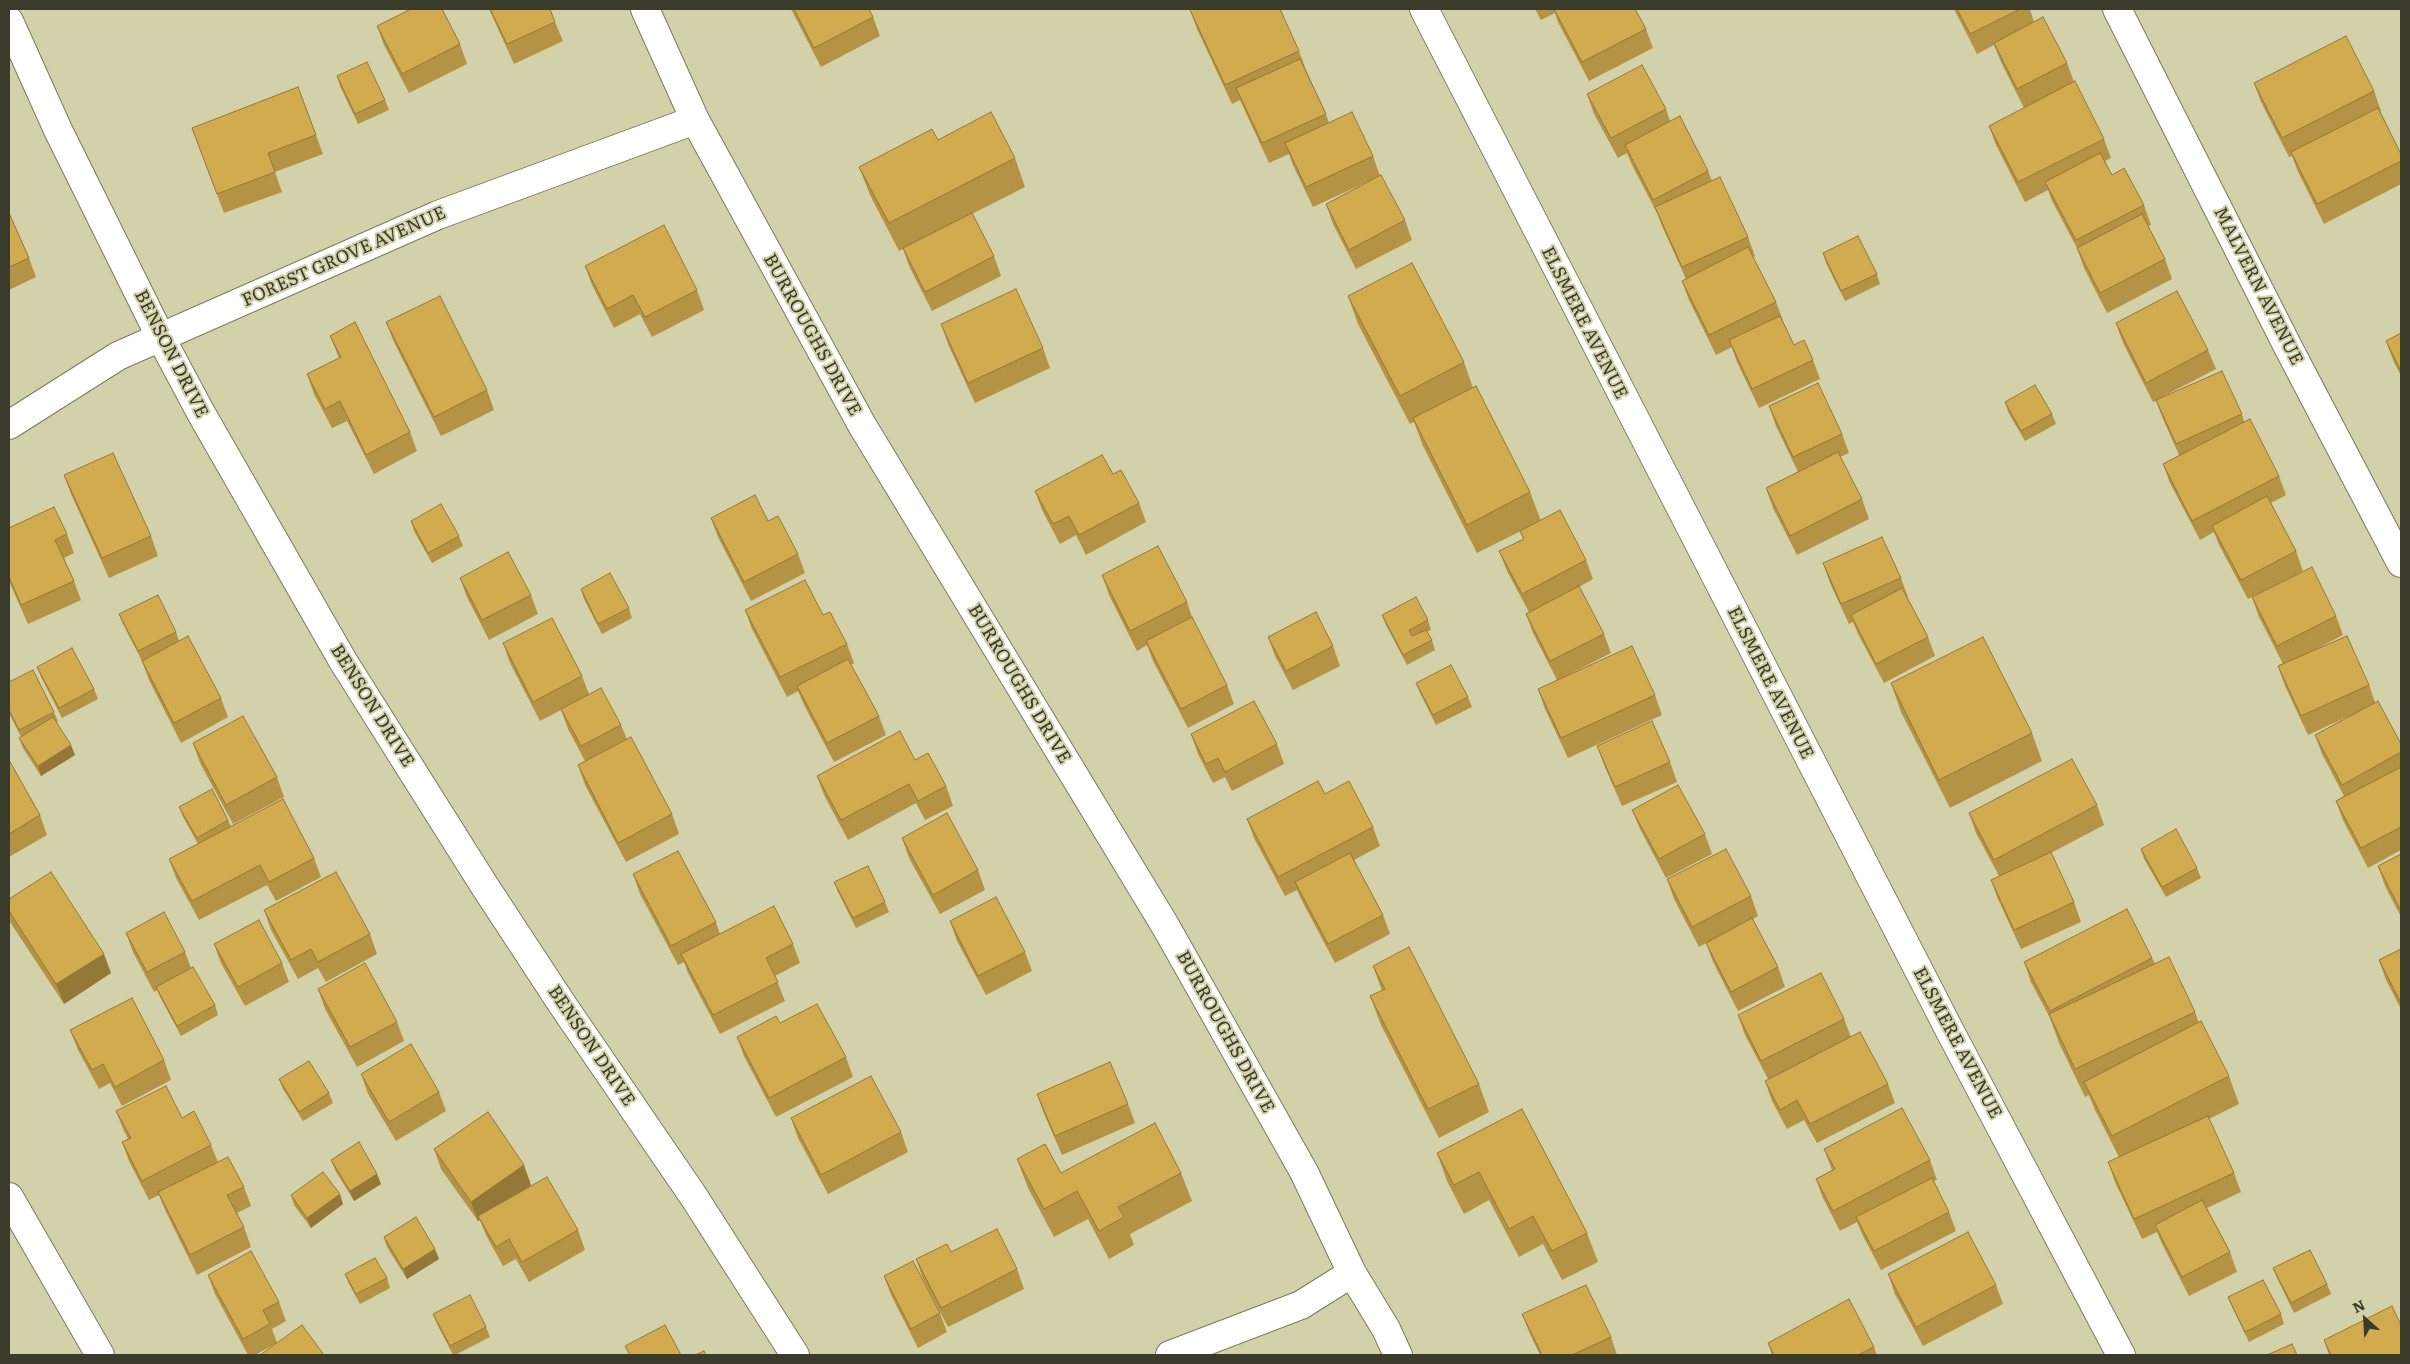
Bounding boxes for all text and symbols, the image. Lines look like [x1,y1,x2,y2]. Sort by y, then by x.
street label: FOREST GROVE AVENUE [239,202,449,312]
street label: MALVERN AVENUE [2209,203,2307,369]
street label: ELSMERE AVENUE [1536,243,1632,403]
street label: BURROUGHS DRIVE [758,250,866,420]
street label: BENSON DRIVE [130,287,212,421]
street label: BURROUGHS DRIVE [963,600,1075,768]
street label: ELSMERE AVENUE [1722,603,1818,763]
street label: BENSON DRIVE [326,641,418,771]
street label: BURROUGHS DRIVE [1171,947,1279,1117]
street label: ELSMERE AVENUE [1908,964,2006,1122]
street label: BENSON DRIVE [543,982,639,1110]
north arrow [2340,1294,2390,1344]
text: N [2349,1294,2368,1317]

